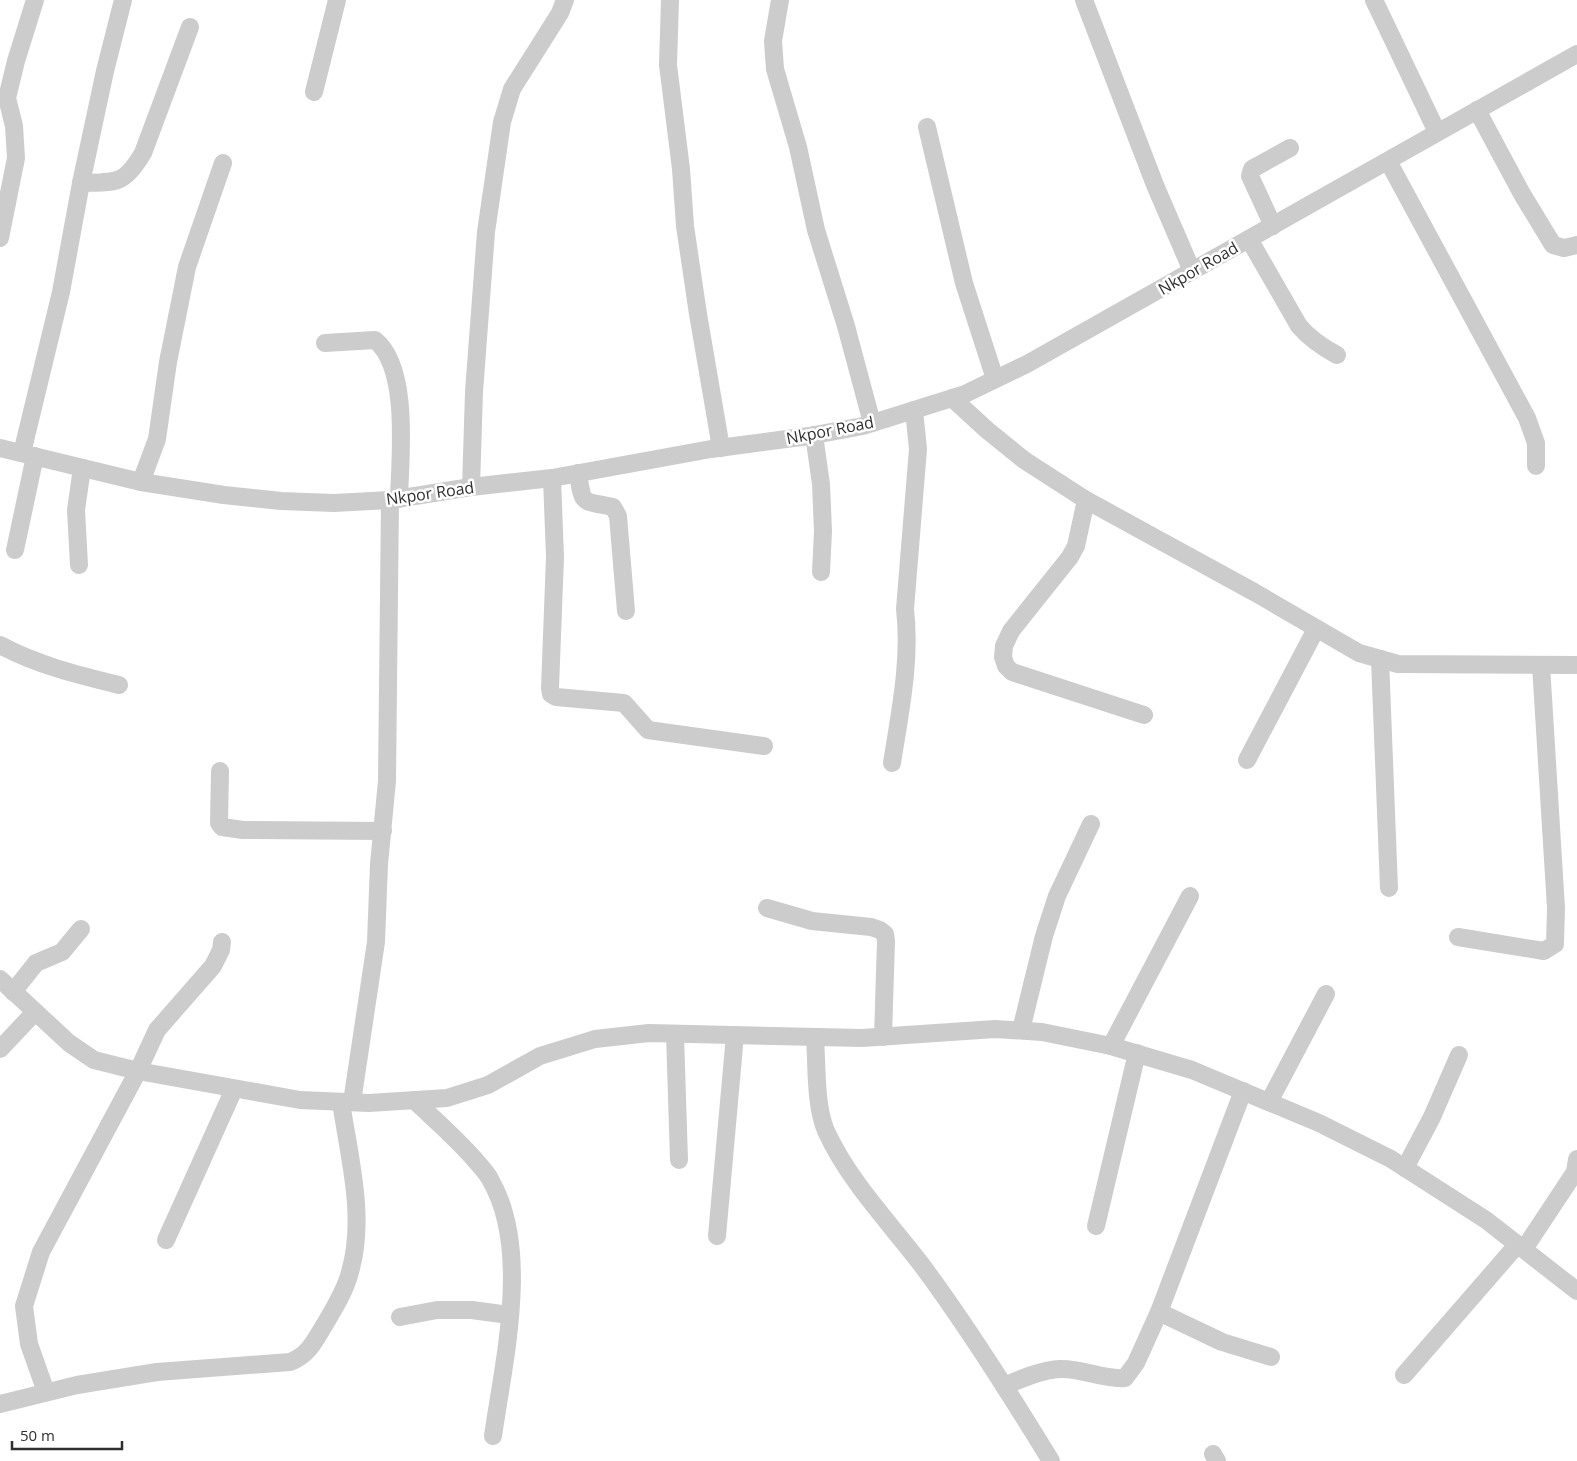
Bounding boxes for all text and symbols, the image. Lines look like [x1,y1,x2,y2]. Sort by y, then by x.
street label: Nkpor Road [1154,236,1242,300]
street label: Nkpor Road [784,411,876,449]
street label: Nkpor Road [385,476,475,510]
scale bar [12,1418,122,1450]
text: 50 m [20,1425,55,1445]

